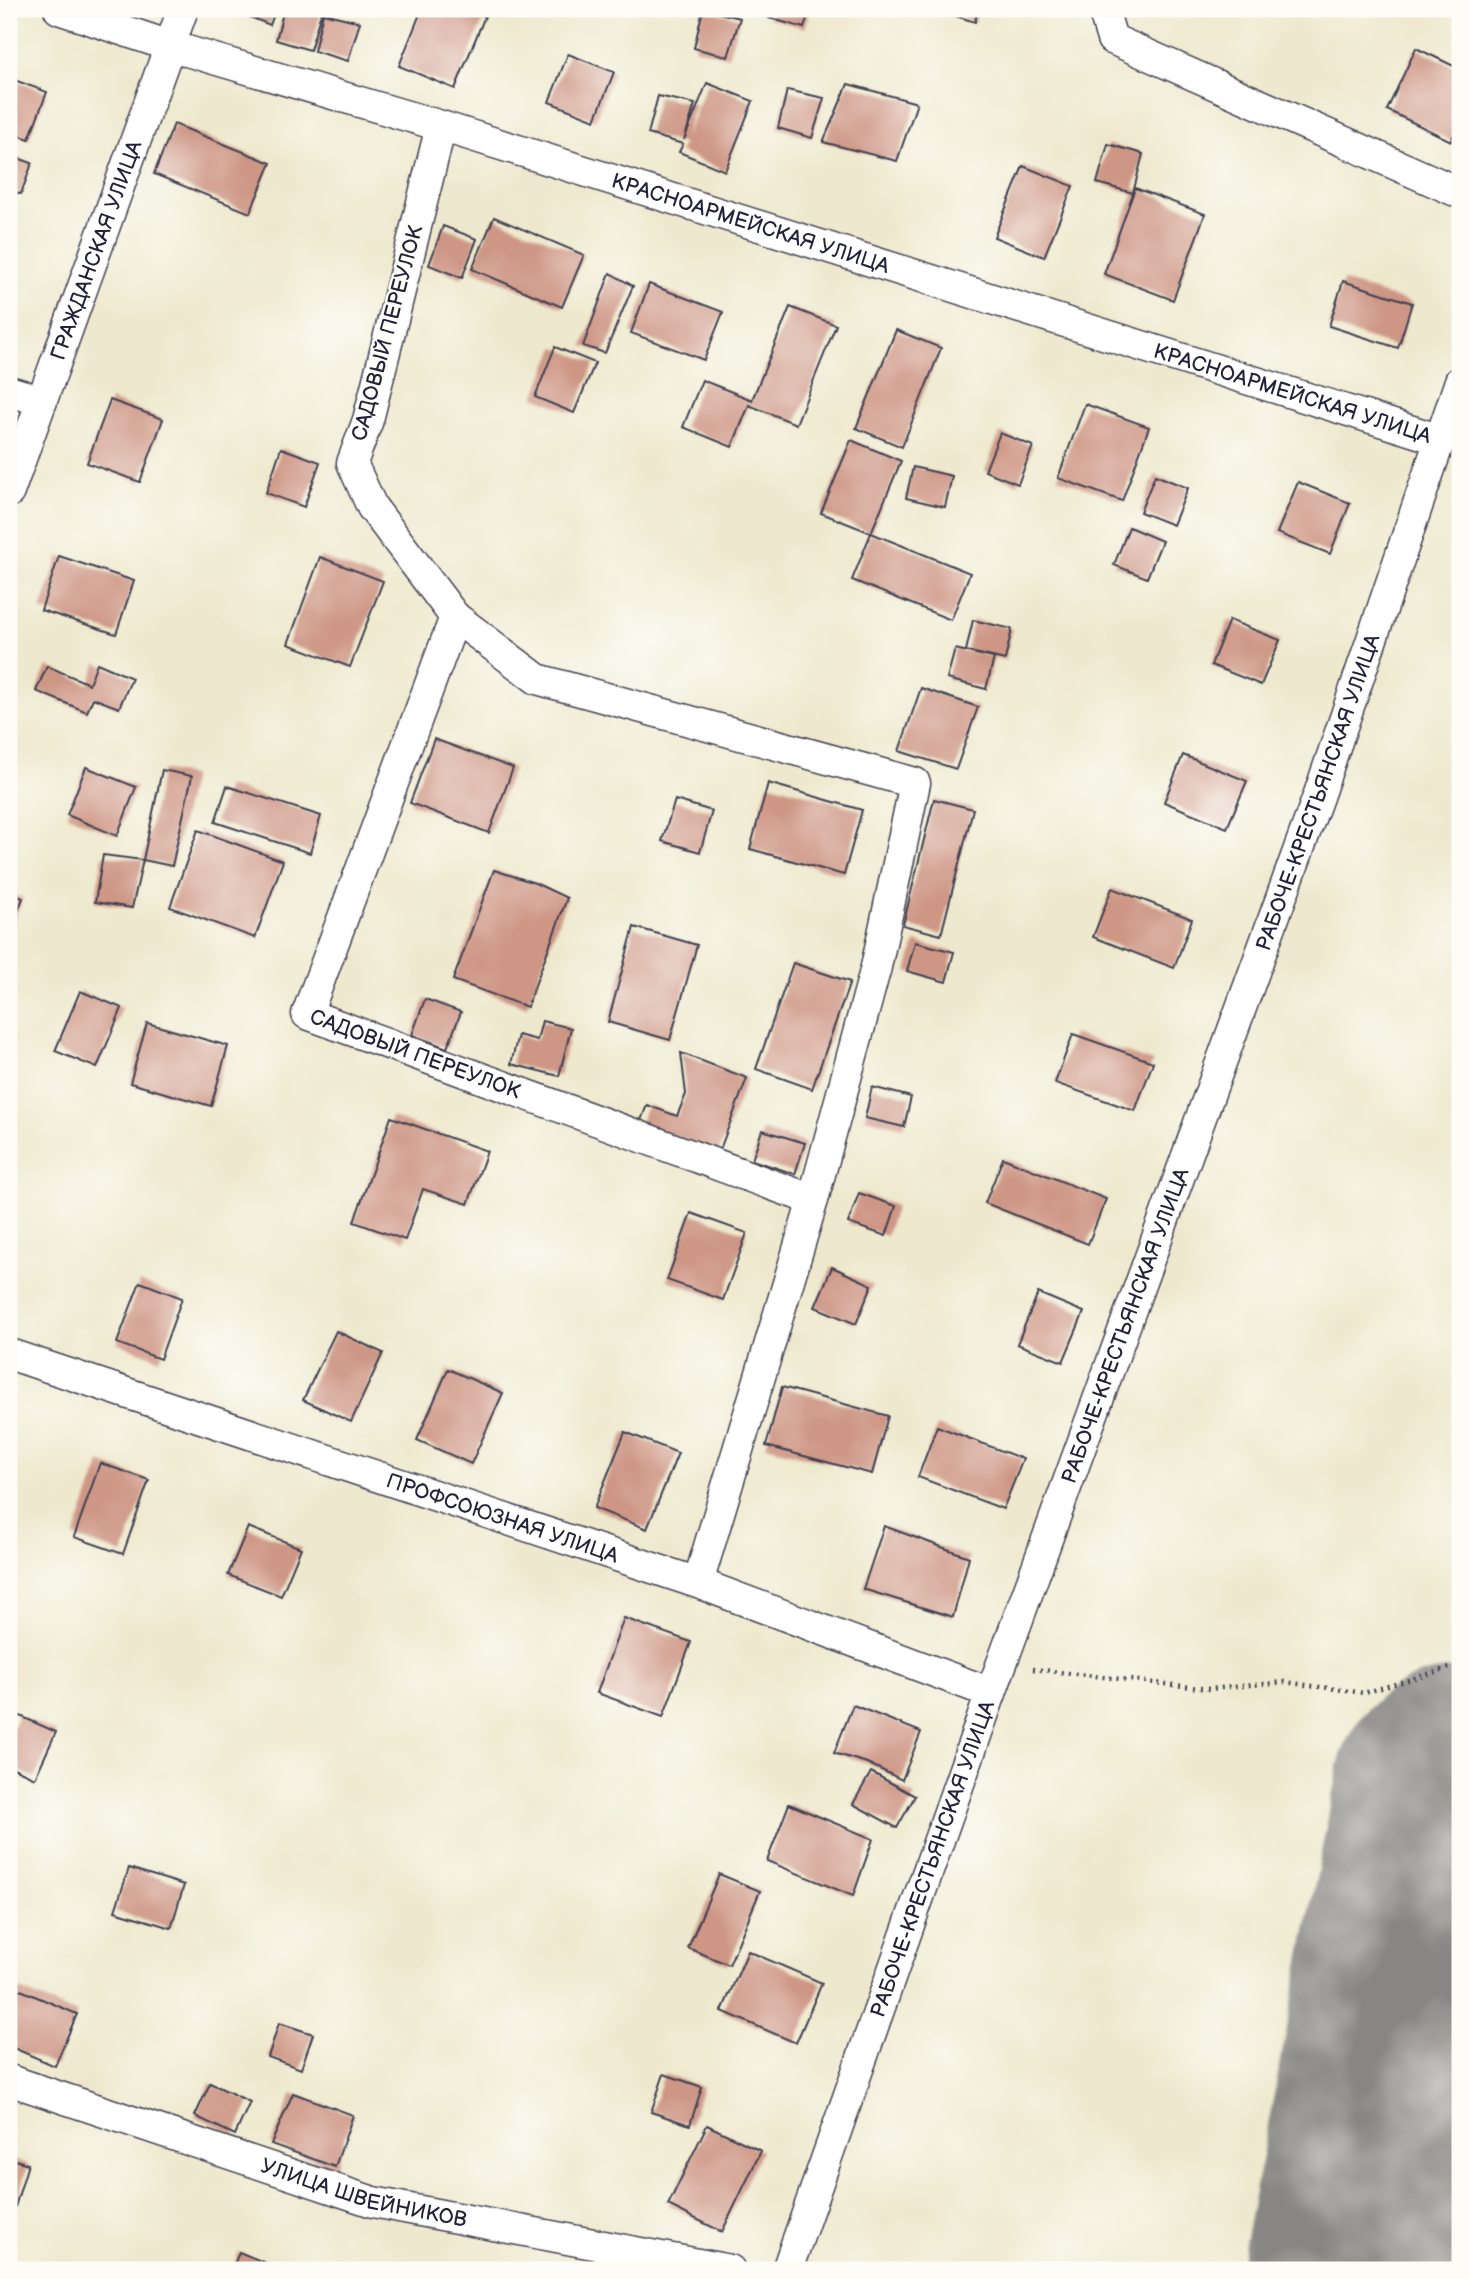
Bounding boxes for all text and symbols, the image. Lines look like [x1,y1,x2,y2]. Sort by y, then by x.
street label: ГРАЖДАНСКАЯ УЛИЦА [46,137,148,364]
street label: КРАСНОАРМЕЙСКАЯ УЛИЦА [609,168,892,279]
street label: САДОВЫЙ ПЕРЕУЛОК [347,222,428,444]
street label: КРАСНОАРМЕЙСКАЯ УЛИЦА [1150,339,1434,449]
street label: РАБОЧЕ-КРЕСТЬЯНСКАЯ УЛИЦА [1251,631,1386,954]
street label: САДОВЫЙ ПЕРЕУЛОК [307,1004,524,1104]
street label: РАБОЧЕ-КРЕСТЬЯНСКАЯ УЛИЦА [1056,1164,1195,1487]
street label: ПРОФСОЮЗНАЯ УЛИЦА [383,1468,622,1569]
street label: РАБОЧЕ-КРЕСТЬЯНСКАЯ УЛИЦА [865,1697,1000,2021]
street label: УЛИЦА ШВЕЙНИКОВ [258,2153,469,2233]

